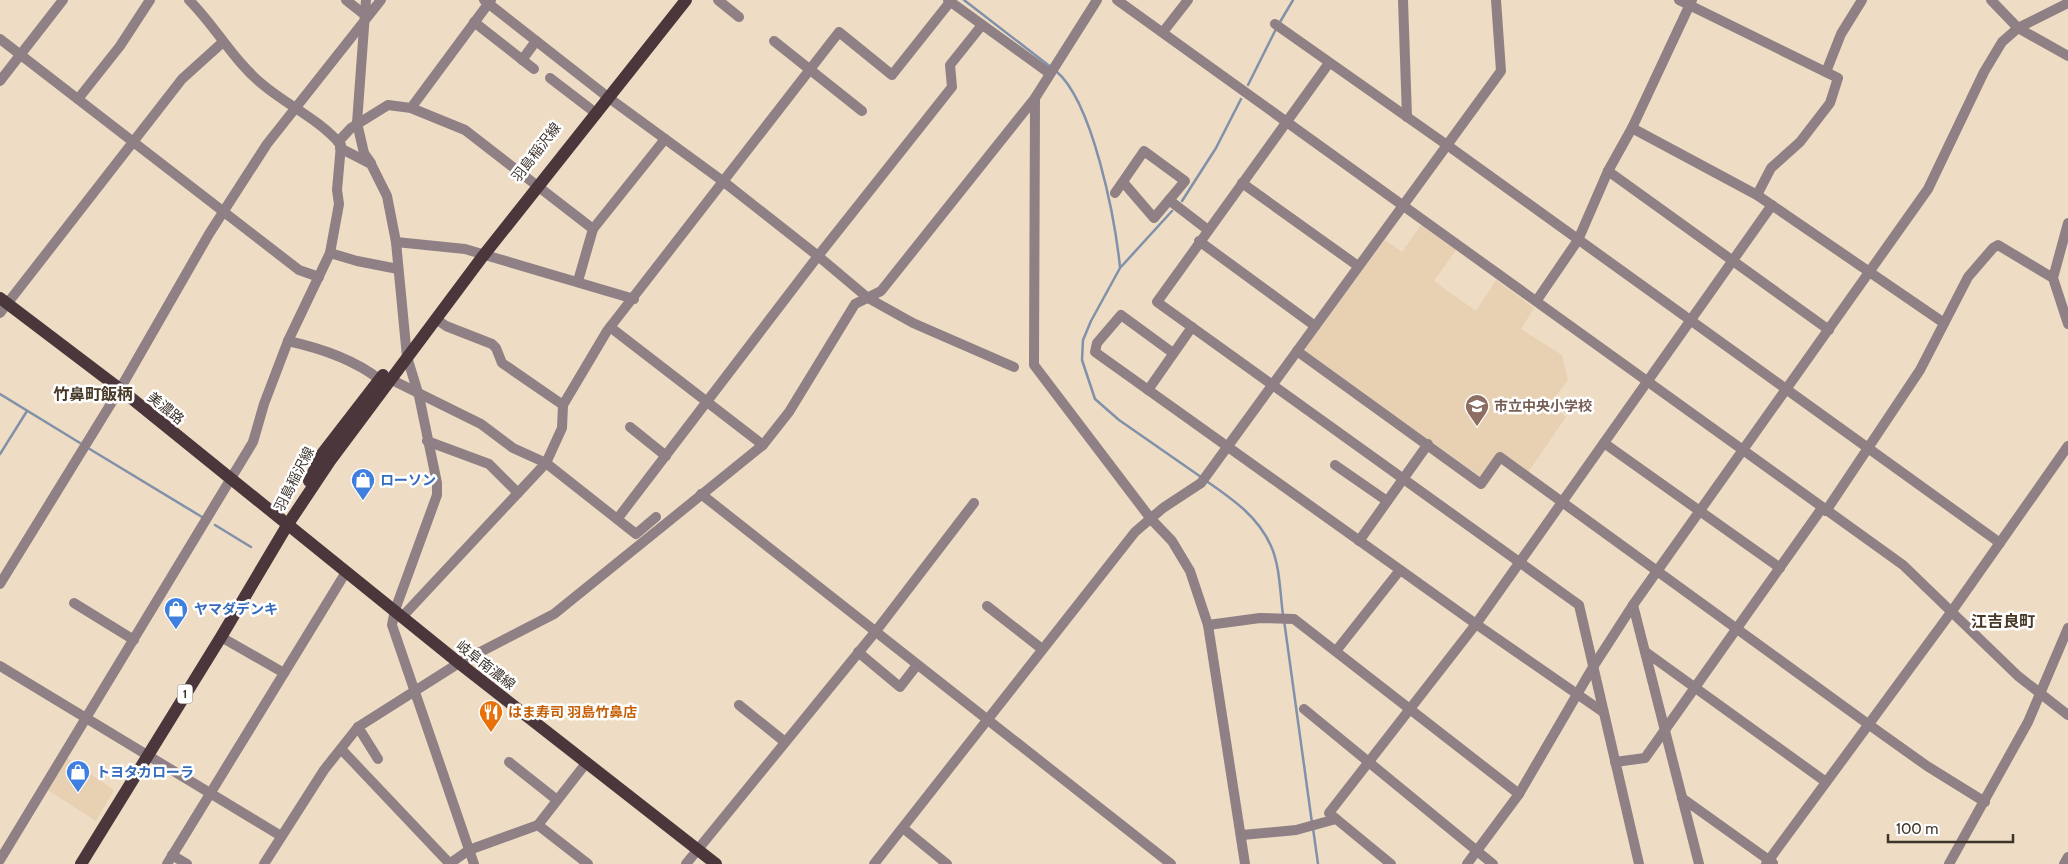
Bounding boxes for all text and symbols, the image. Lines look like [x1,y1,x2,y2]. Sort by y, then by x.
street label: 羽島稲沢線 [507,119,565,185]
district label: 竹鼻町飯柄 [53,385,133,404]
street label: 美濃路 [144,388,188,428]
school or university icon: 市立中央小学校 [1464,393,1490,427]
place label: 市立中央小学校 [1494,397,1592,415]
street label: 羽島稲沢線 [270,444,318,514]
shop icon: ローソン [350,467,376,501]
place label: ローソン [380,471,436,489]
shop icon: ヤマダデンキ [163,596,189,630]
place label: ヤマダデンキ [194,600,278,618]
district label: 江吉良町 [1971,612,2035,631]
street label: 岐阜南濃線 [453,636,519,694]
road number: 1 [178,684,192,704]
restaurant icon: はま寿司 羽島竹鼻店 [478,699,504,733]
place label: はま寿司 羽島竹鼻店 [508,703,637,721]
shop icon: トヨタカローラ [65,759,91,793]
place label: トヨタカローラ [96,763,194,781]
scale bar [1888,812,2013,844]
text: 100 m [1896,820,1938,838]

